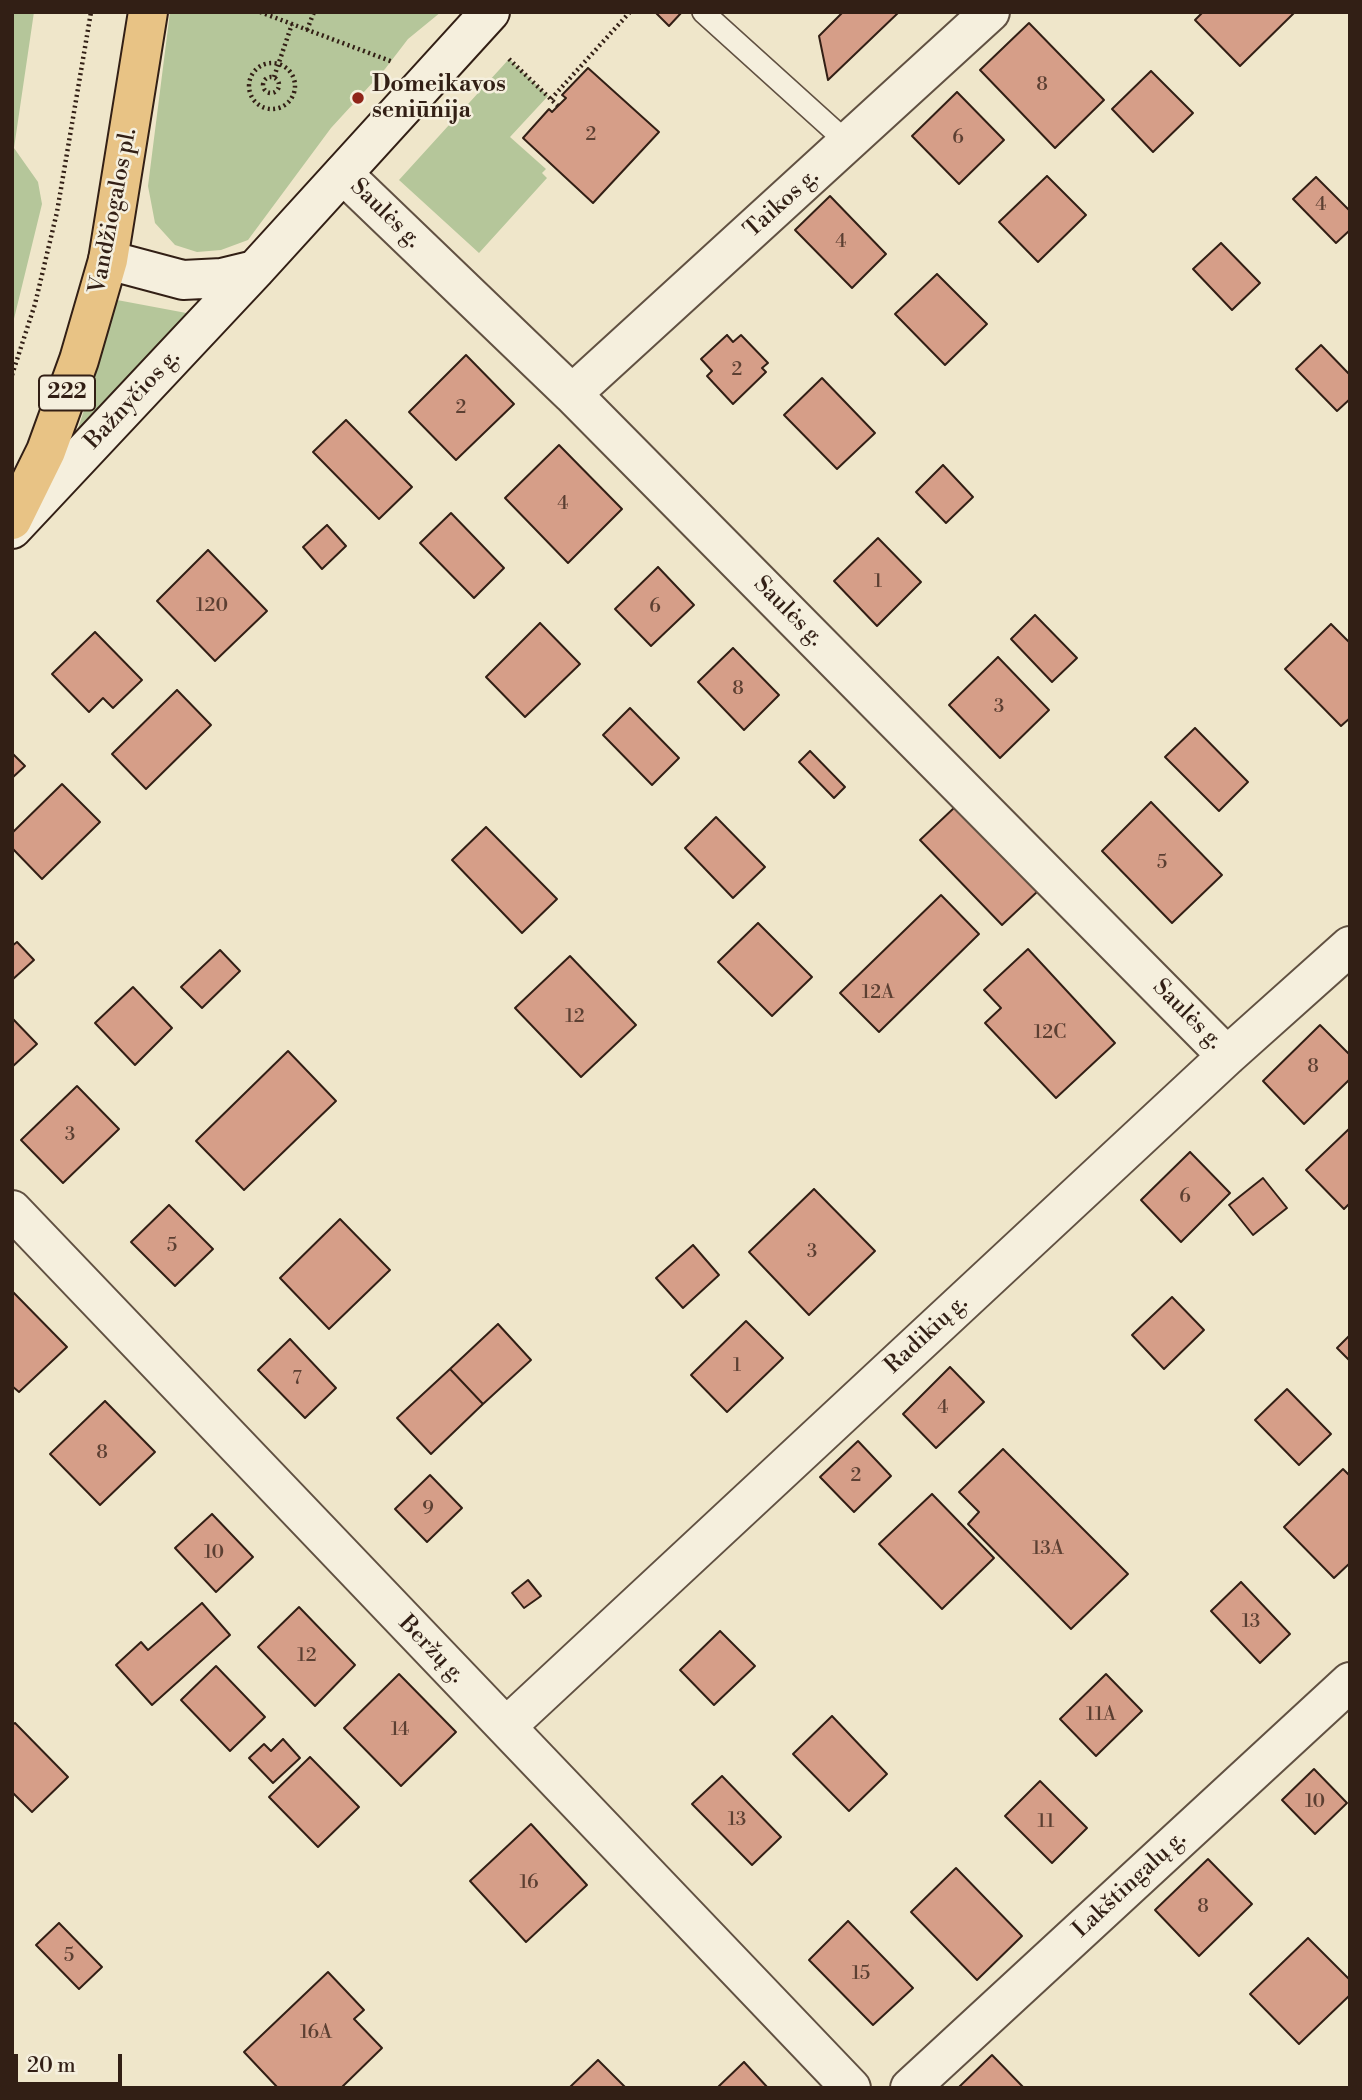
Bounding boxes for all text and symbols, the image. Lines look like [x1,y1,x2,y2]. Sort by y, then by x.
place label: Domeikavos seniūnija [372,71,506,125]
house number: 8 [1036,74,1048,96]
marker: Domeikavos seniūnija [350,90,366,106]
house number: 2 [586,124,596,146]
street label: Vandžiogalos pl. [84,126,144,296]
house number: 6 [952,127,964,149]
street label: Taikos g. [739,164,825,244]
street label: Saulės g. [344,174,426,254]
house number: 4 [1315,194,1327,216]
house number: 4 [835,231,847,253]
street label: Bažnyčios g. [80,344,186,456]
house number: 2 [732,359,742,381]
road number: 222 [39,376,95,410]
house number: 2 [456,397,466,419]
house number: 4 [557,493,569,515]
street label: Saulės g. [747,571,829,653]
house number: 1 [874,571,882,593]
house number: 120 [196,595,228,617]
house number: 6 [649,596,661,618]
house number: 8 [732,678,744,700]
house number: 3 [994,696,1004,718]
house number: 5 [1157,852,1167,874]
street label: Saulės g. [1146,974,1228,1056]
house number: 12A [862,982,894,1004]
house number: 12 [565,1006,585,1028]
house number: 12C [1034,1022,1066,1044]
house number: 8 [1307,1056,1319,1078]
house number: 3 [65,1124,75,1146]
house number: 6 [1179,1186,1191,1208]
house number: 5 [167,1235,177,1257]
house number: 3 [807,1241,817,1263]
street label: Radikių g. [880,1290,974,1380]
house number: 1 [733,1355,741,1377]
house number: 7 [292,1368,302,1390]
house number: 4 [937,1397,949,1419]
house number: 8 [96,1442,108,1464]
house number: 2 [851,1465,861,1487]
house number: 9 [422,1498,434,1520]
house number: 13A [1032,1538,1064,1560]
house number: 10 [204,1542,224,1564]
street label: Beržų g. [392,1610,470,1690]
house number: 13 [1242,1611,1260,1633]
house number: 12 [297,1645,317,1667]
house number: 11A [1086,1704,1116,1726]
house number: 14 [391,1719,409,1741]
house number: 10 [1305,1791,1325,1813]
house number: 13 [728,1809,746,1831]
house number: 11 [1038,1811,1054,1833]
street label: Lakštingalų g. [1068,1826,1192,1944]
house number: 16 [519,1872,539,1894]
house number: 8 [1197,1896,1209,1918]
house number: 5 [64,1945,74,1967]
house number: 15 [852,1963,870,1985]
house number: 16A [300,2022,332,2044]
scale bar [18,2040,126,2084]
text: 20 m [27,2053,76,2079]

